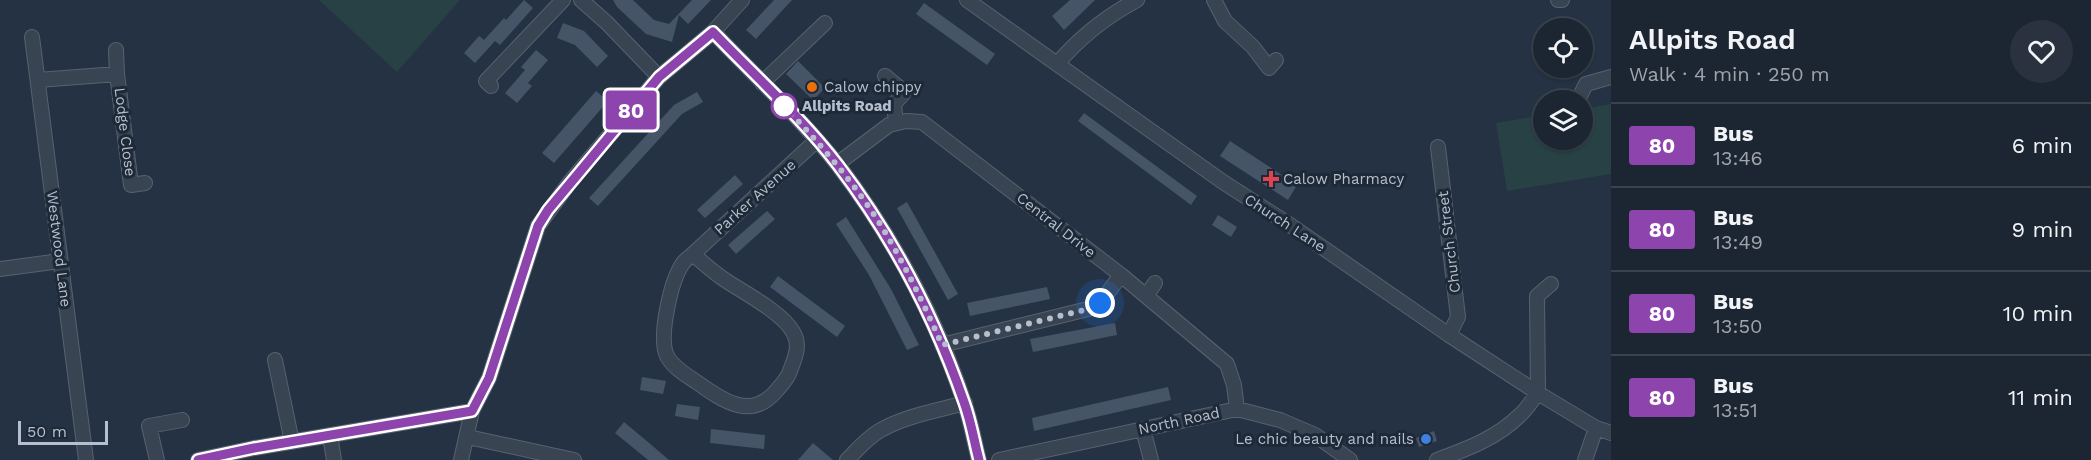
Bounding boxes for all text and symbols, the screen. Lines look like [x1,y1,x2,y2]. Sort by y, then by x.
map controls [1533,18,1593,150]
button: locate [1533,18,1593,78]
button: heart [2010,20,2073,83]
text: Allpits Road [1629,23,1796,56]
text: Walk · 4 min · 250 m [1629,62,1830,86]
place label: Calow chippy [824,78,922,96]
marker: Calow chippy [805,80,819,94]
street label: Lodge Close [111,87,139,177]
line badge: 80 [604,90,658,130]
button: layers [1533,90,1593,150]
marker: Allpits Road [771,93,797,119]
place label: Allpits Road [802,97,892,115]
text: 80 [618,98,644,123]
text: Bus [1713,121,1753,146]
text: 80 [1649,133,1675,158]
text: 6 min [2012,133,2073,158]
text: 13:46 [1713,146,1763,170]
street label: Parker Avenue [710,156,800,238]
place label: Calow Pharmacy [1283,170,1404,188]
marker: Calow Pharmacy [1264,172,1278,186]
street label: Central Drive [1013,189,1099,261]
street label: Church Street [1434,189,1464,294]
street label: Westwood Lane [43,190,75,308]
street label: Church Lane [1241,190,1329,256]
text: Bus [1713,205,1753,230]
text: 80 [1649,217,1675,242]
text: 9 min [2011,217,2073,242]
text: 13:49 [1713,230,1763,254]
your location [1085,288,1115,318]
text: Bus [1713,289,1753,314]
text: 80 [1649,301,1675,326]
text: 10 min [2003,301,2073,326]
text: 13:50 [1713,314,1762,338]
text: Bus [1713,373,1753,398]
text: 80 [1649,385,1675,410]
text: 11 min [2008,385,2073,410]
text: 13:51 [1713,398,1758,422]
street label: North Road [1137,404,1221,438]
scale bar [18,418,108,446]
text: 50 m [27,422,67,441]
place label: Le chic beauty and nails [1235,430,1414,448]
marker: Le chic beauty and nails [1419,432,1433,446]

